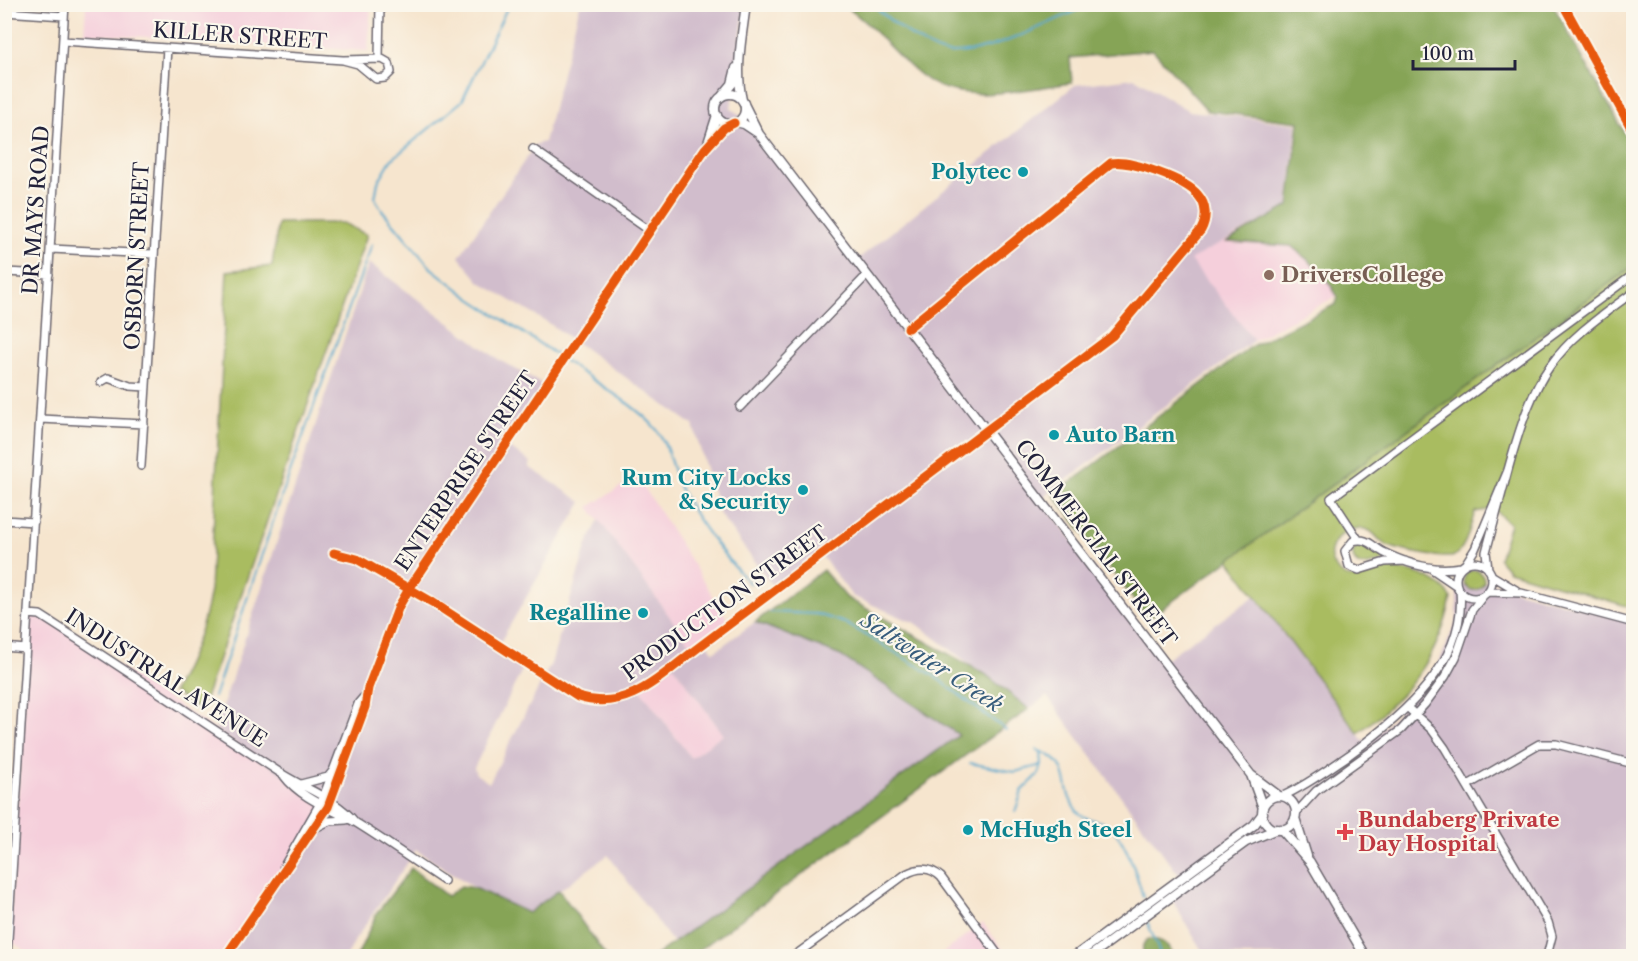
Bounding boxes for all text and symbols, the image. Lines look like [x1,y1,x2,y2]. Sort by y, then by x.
street label: KILLER STREET [152,17,328,54]
scale bar [1413,33,1515,71]
text: 100 m [1422,43,1474,65]
street label: DR MAYS ROAD [17,125,54,295]
place label: Polytec [931,159,1011,184]
street label: OSBORN STREET [119,161,154,351]
marker: Polytec [1016,165,1030,179]
place label: DriversCollege [1281,262,1444,287]
marker: DriversCollege [1262,268,1276,282]
street label: ENTERPRISE STREET [389,366,542,575]
place label: Auto Barn [1065,422,1176,447]
marker: Auto Barn [1047,428,1061,442]
street label: COMMERCIAL STREET [1011,434,1182,651]
place label: Rum City Locks & Security [621,465,792,514]
marker: Rum City Locks & Security [796,483,810,497]
street label: PRODUCTION STREET [617,520,832,685]
place label: Regalline [529,600,631,625]
street label: INDUSTRIAL AVENUE [61,603,272,752]
water label: Saltwater Creek [854,605,1008,719]
marker: Regalline [636,606,650,620]
place label: Bundaberg Private Day Hospital [1358,807,1559,856]
place label: McHugh Steel [980,817,1132,842]
marker: McHugh Steel [961,823,975,837]
marker: Bundaberg Private Day Hospital [1336,823,1354,841]

